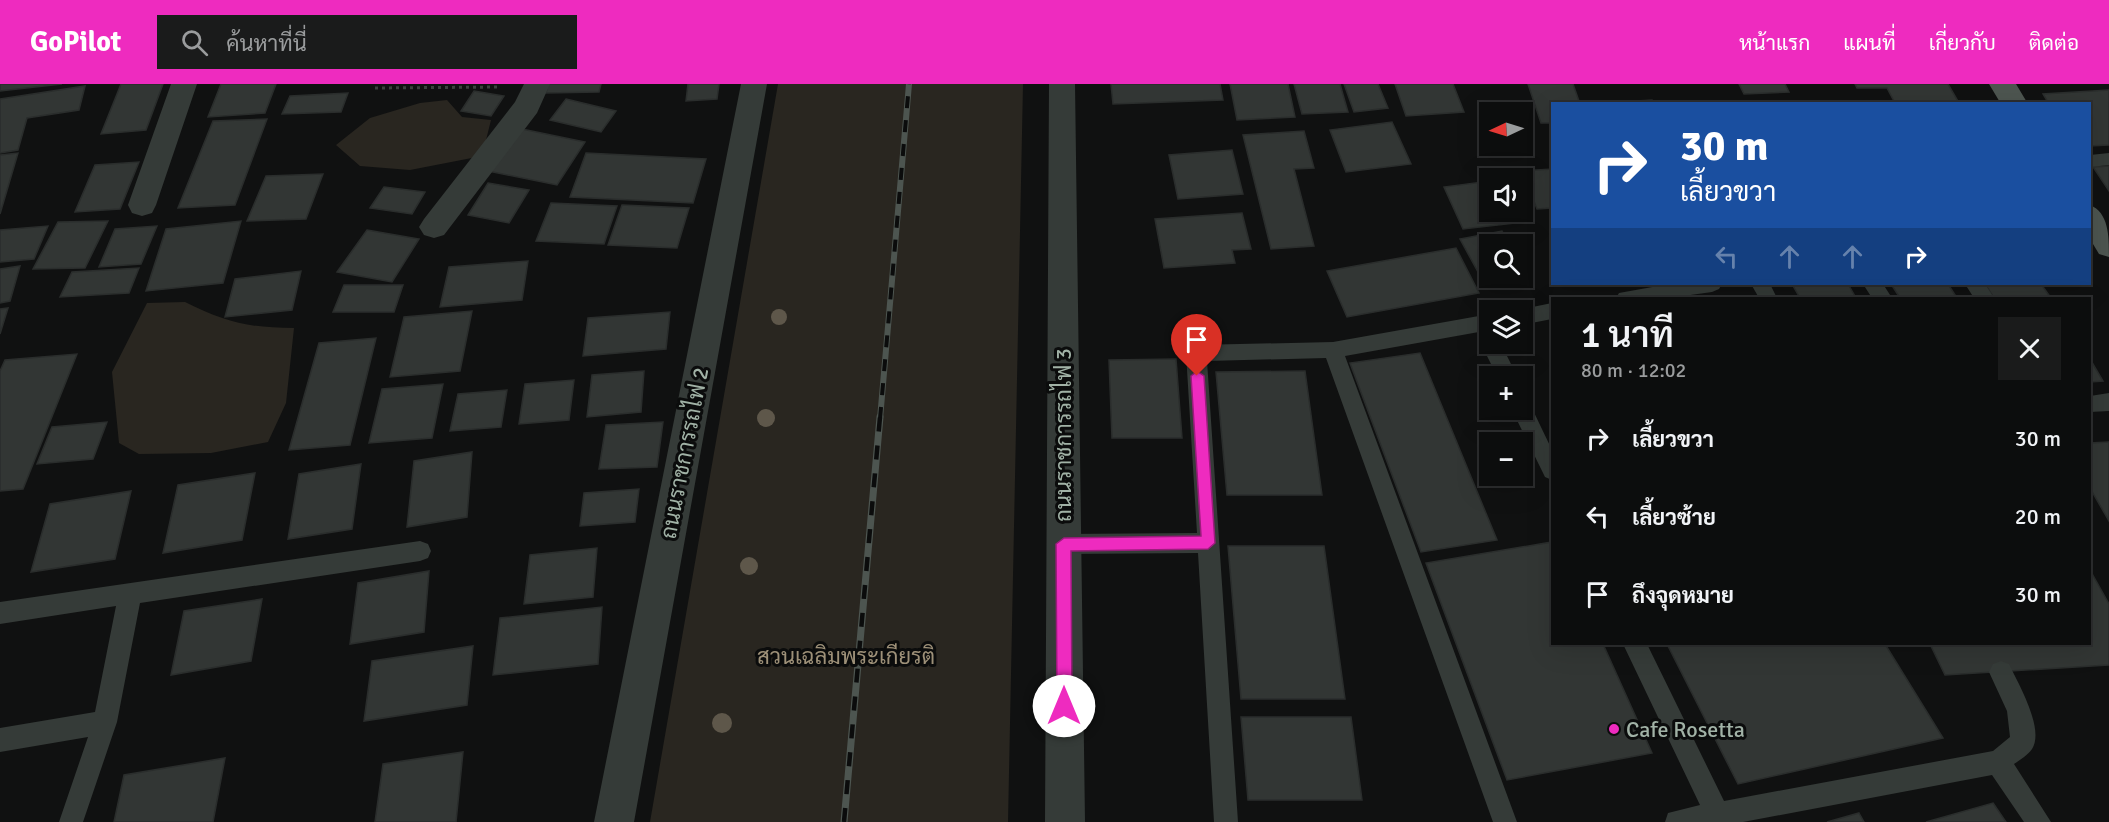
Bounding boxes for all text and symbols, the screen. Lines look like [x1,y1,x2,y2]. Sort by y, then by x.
search box [157,15,577,69]
text: GoPilot [30,25,121,59]
icon: search [178,26,211,59]
text: ค้นหาที่นี่ [226,30,307,57]
text: หน้าแรก [1739,30,1810,56]
text: แผนที่ [1843,30,1896,56]
text: เกี่ยวกับ [1929,30,1996,56]
text: ติดต่อ [2029,30,2079,56]
north arrow [1479,102,1533,156]
map controls [1479,102,1533,486]
text: 30 m [1680,121,1769,172]
icon: right [1581,126,1659,204]
button: sound [1479,168,1533,222]
text: เลี้ยวขวา [1680,176,1776,209]
button: search [1479,234,1533,288]
icon: left [1710,240,1743,273]
icon: ahead [1773,240,1806,273]
icon: ahead [1836,240,1869,273]
icon: right [1899,240,1932,273]
button: layers [1479,300,1533,354]
text: 1 นาที [1581,313,1674,358]
pin [1171,314,1222,376]
button: close [1998,317,2061,380]
icon: arrive [1180,323,1213,356]
street label: ถนนราชการรถไฟ 3 [1049,348,1077,522]
text: 80 m · 12:02 [1581,358,1686,383]
street label: ถนนราชการรถไฟ 2 [654,365,714,541]
button: + [1479,366,1533,420]
icon: right [1581,422,1614,455]
text: 30 m [2015,425,2061,452]
text: เลี้ยวขวา [1632,426,1714,453]
button: − [1479,432,1533,486]
icon: left [1581,500,1614,533]
text: 20 m [2015,503,2061,530]
text: เลี้ยวซ้าย [1632,504,1716,531]
icon: arrive [1581,578,1614,611]
text: 30 m [2015,581,2061,608]
text: ถึงจุดหมาย [1632,582,1734,609]
park label: สวนเฉลิมพระเกียรติ [757,643,935,670]
position arrow [1032,674,1096,738]
place label: Cafe Rosetta [1626,716,1745,743]
marker: Cafe Rosetta [1607,722,1621,736]

